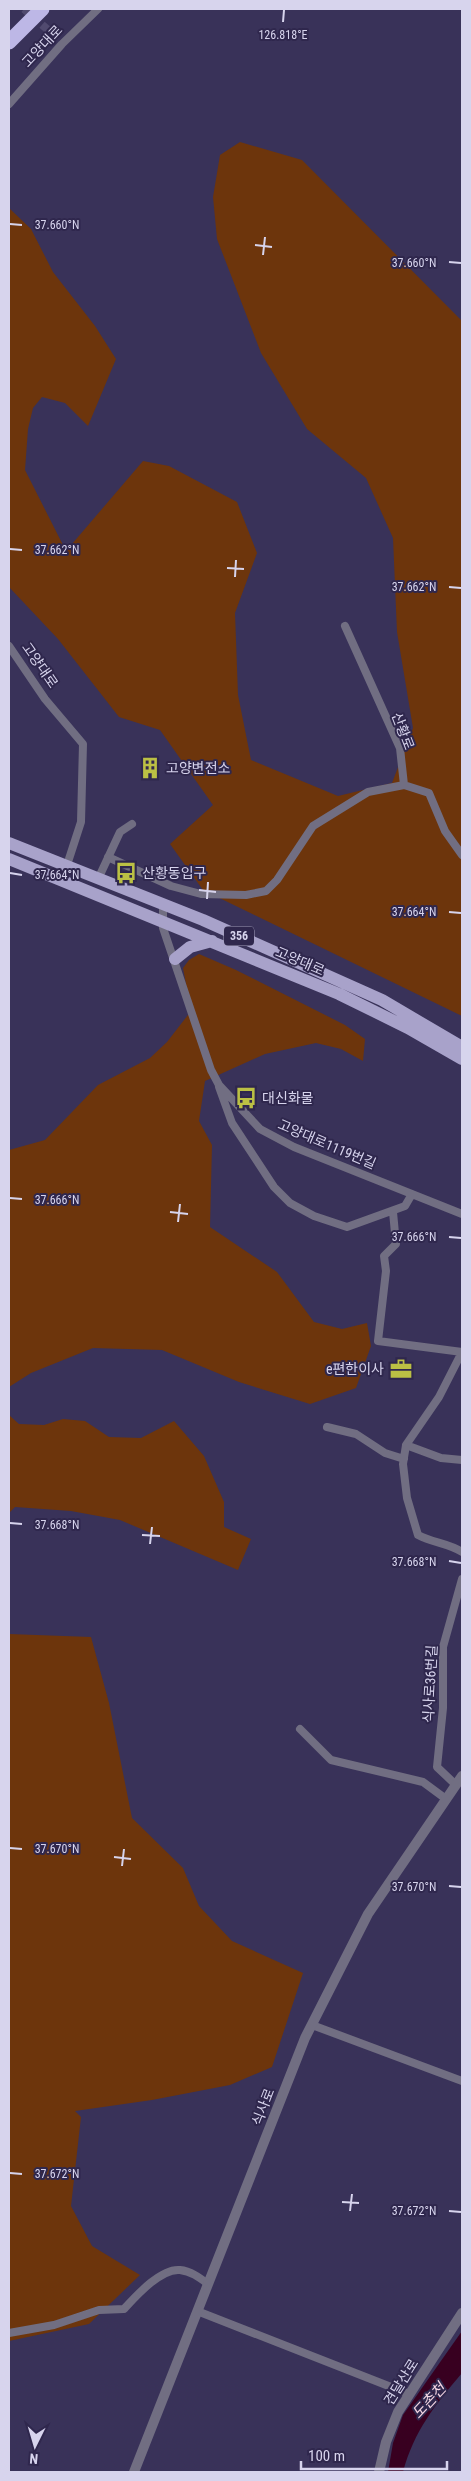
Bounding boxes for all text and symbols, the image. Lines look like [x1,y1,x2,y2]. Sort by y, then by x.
street label: 고양대로 [19,22,65,70]
text: 126.818°E [258,28,308,42]
text: 37.660°N [35,218,79,232]
text: 37.660°N [392,256,436,270]
text: 37.662°N [35,543,79,557]
text: 37.662°N [392,580,436,594]
street label: 고양대로 [19,639,61,691]
street label: 산황로 [389,710,417,752]
building icon: 고양변전소 [137,755,163,781]
place label: 고양변전소 [166,760,231,776]
bus stop icon: 산황동입구 [113,860,139,886]
place label: 산황동입구 [142,865,207,881]
text: 37.664°N [35,868,79,882]
text: 37.664°N [392,905,436,919]
road number: 356 [224,926,254,946]
street label: 고양대로 [273,944,327,978]
bus stop icon: 대신화물 [233,1085,259,1111]
place label: 대신화물 [262,1090,314,1106]
street label: 고양대로1119번길 [276,1116,378,1172]
text: 37.666°N [35,1193,79,1207]
text: 37.666°N [392,1230,436,1244]
office icon: e편한이사 [388,1356,414,1382]
place label: e편한이사 [326,1361,384,1377]
text: 37.668°N [35,1518,79,1532]
text: 37.668°N [392,1555,436,1569]
street label: 식사로36번길 [420,1645,440,1723]
text: 37.670°N [35,1842,79,1856]
text: 37.670°N [392,1880,436,1894]
street label: 식사로 [249,2086,277,2128]
text: 37.672°N [35,2167,79,2181]
text: 37.672°N [392,2204,436,2218]
street label: 견달산로 [381,2356,421,2408]
water label: 도촌천 [408,2378,451,2422]
north arrow [10,2421,60,2471]
scale bar [301,2438,447,2470]
text: 100 m [308,2447,345,2465]
text: N [29,2451,39,2467]

